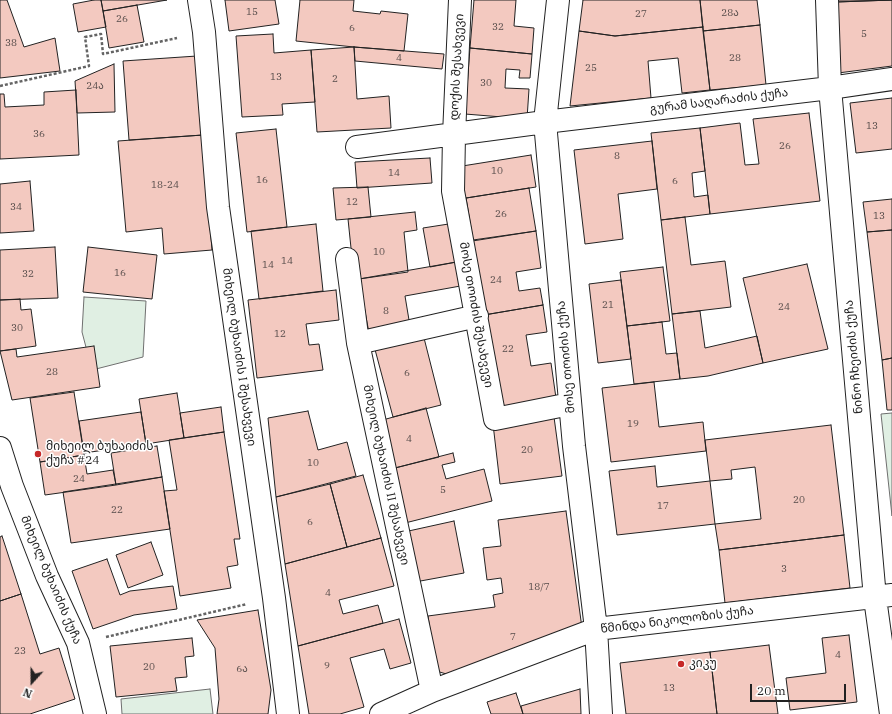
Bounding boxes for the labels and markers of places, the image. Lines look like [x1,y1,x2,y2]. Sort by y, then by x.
place label: მიხეილ ბუხაიძის ქუჩა #24 [46,440,154,468]
marker: მიხეილ ბუხაიძის ქუჩა #24 [33,449,43,459]
place label: კიკუ [689,657,717,671]
marker: კიკუ [676,659,686,669]

